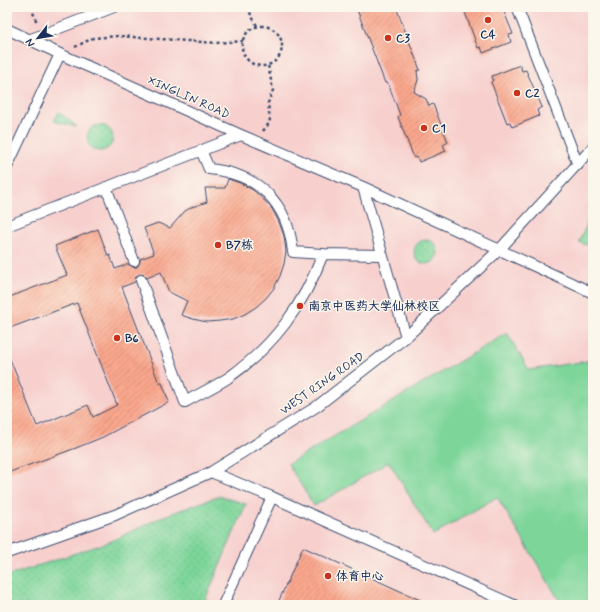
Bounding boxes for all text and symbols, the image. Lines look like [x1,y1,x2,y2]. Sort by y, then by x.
marker: C4 [483,15,493,25]
north arrow [18,18,58,58]
place label: C4 [480,27,496,43]
place label: C3 [396,31,411,47]
marker: C3 [383,33,393,43]
text: N [22,36,38,49]
street label: XINGLIN ROAD [145,73,232,123]
place label: C2 [525,86,540,102]
marker: C2 [512,88,522,98]
place label: C1 [432,121,446,137]
marker: C1 [419,123,429,133]
place label: B7栋 [226,238,253,254]
marker: B7栋 [213,240,223,250]
place label: 南京中医药大学仙林校区 [308,299,440,315]
marker: 南京中医药大学仙林校区 [295,301,305,311]
place label: B6 [125,331,139,347]
marker: B6 [112,333,122,343]
street label: WEST RING ROAD [277,349,368,419]
place label: 体育中心 [336,569,384,585]
marker: 体育中心 [323,571,333,581]

